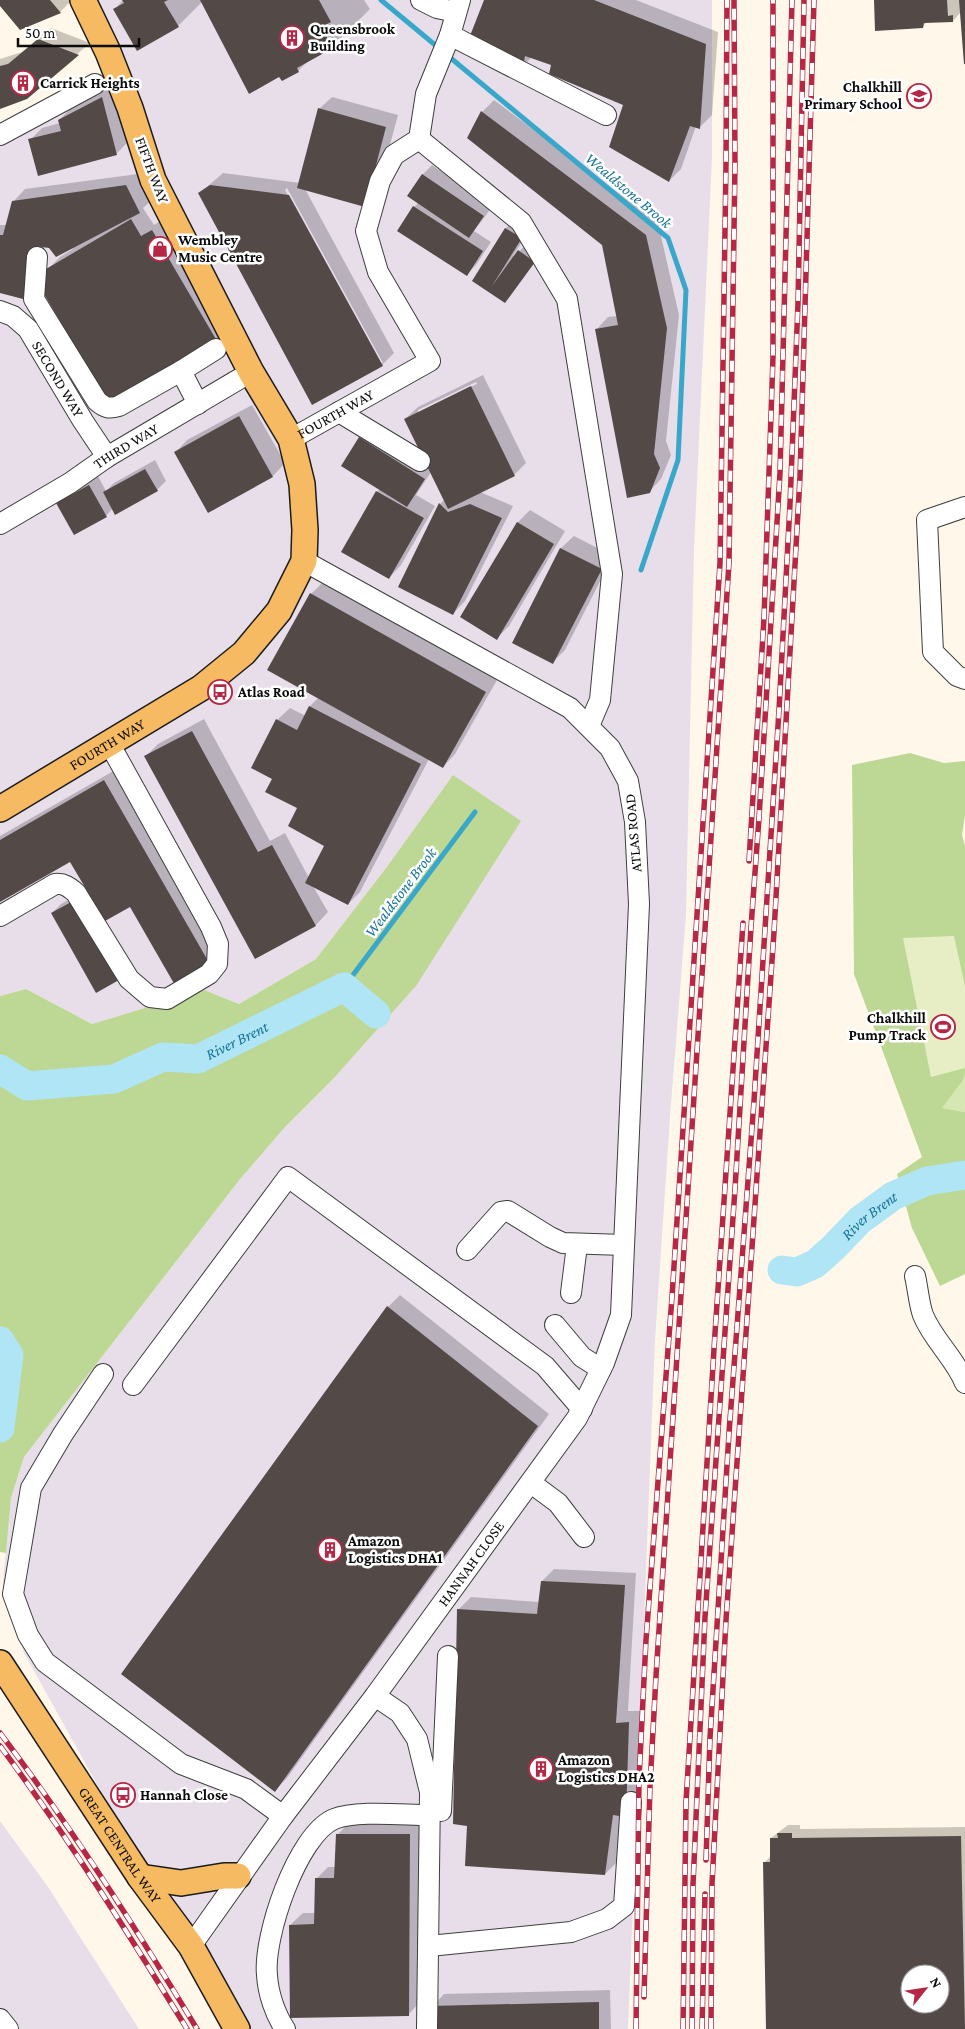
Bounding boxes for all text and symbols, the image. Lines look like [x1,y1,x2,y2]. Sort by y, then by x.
scale bar [18,15,139,47]
place label: Queensbrook Building [310,21,396,54]
text: 50 m [25,25,55,41]
building icon: Queensbrook Building [279,25,305,51]
building icon: Carrick Heights [10,70,36,96]
place label: Carrick Heights [40,75,140,91]
place label: Chalkhill Primary School [804,79,903,112]
school or university icon: Chalkhill Primary School [906,83,932,109]
street label: FIFTH WAY [132,135,172,205]
water label: Wealdstone Brook [582,149,676,232]
place label: Wembley Music Centre [177,232,262,265]
shop icon: Wembley Music Centre [147,236,173,262]
street label: SECOND WAY [29,338,87,420]
street label: FOURTH WAY [294,386,377,442]
street label: THIRD WAY [90,421,161,472]
bus stop icon: Atlas Road [207,679,233,705]
place label: Atlas Road [237,684,306,700]
street label: FOURTH WAY [67,716,148,773]
street label: ATLAS ROAD [622,793,644,873]
water label: Wealdstone Brook [361,843,440,940]
place label: Chalkhill Pump Track [849,1010,927,1043]
sports icon: Chalkhill Pump Track [930,1014,956,1040]
water label: River Brent [203,1018,271,1063]
water label: River Brent [838,1187,900,1243]
street label: HANNAH CLOSE [435,1518,507,1609]
place label: Amazon Logistics DHA1 [347,1533,443,1566]
building icon: Amazon Logistics DHA1 [317,1537,343,1563]
place label: Amazon Logistics DHA2 [557,1752,655,1785]
building icon: Amazon Logistics DHA2 [528,1756,554,1782]
bus stop icon: Hannah Close [110,1782,136,1808]
street label: GREAT CENTRAL WAY [75,1784,164,1906]
place label: Hannah Close [140,1787,228,1803]
north arrow [900,1964,950,2014]
text: N [927,1974,946,1991]

